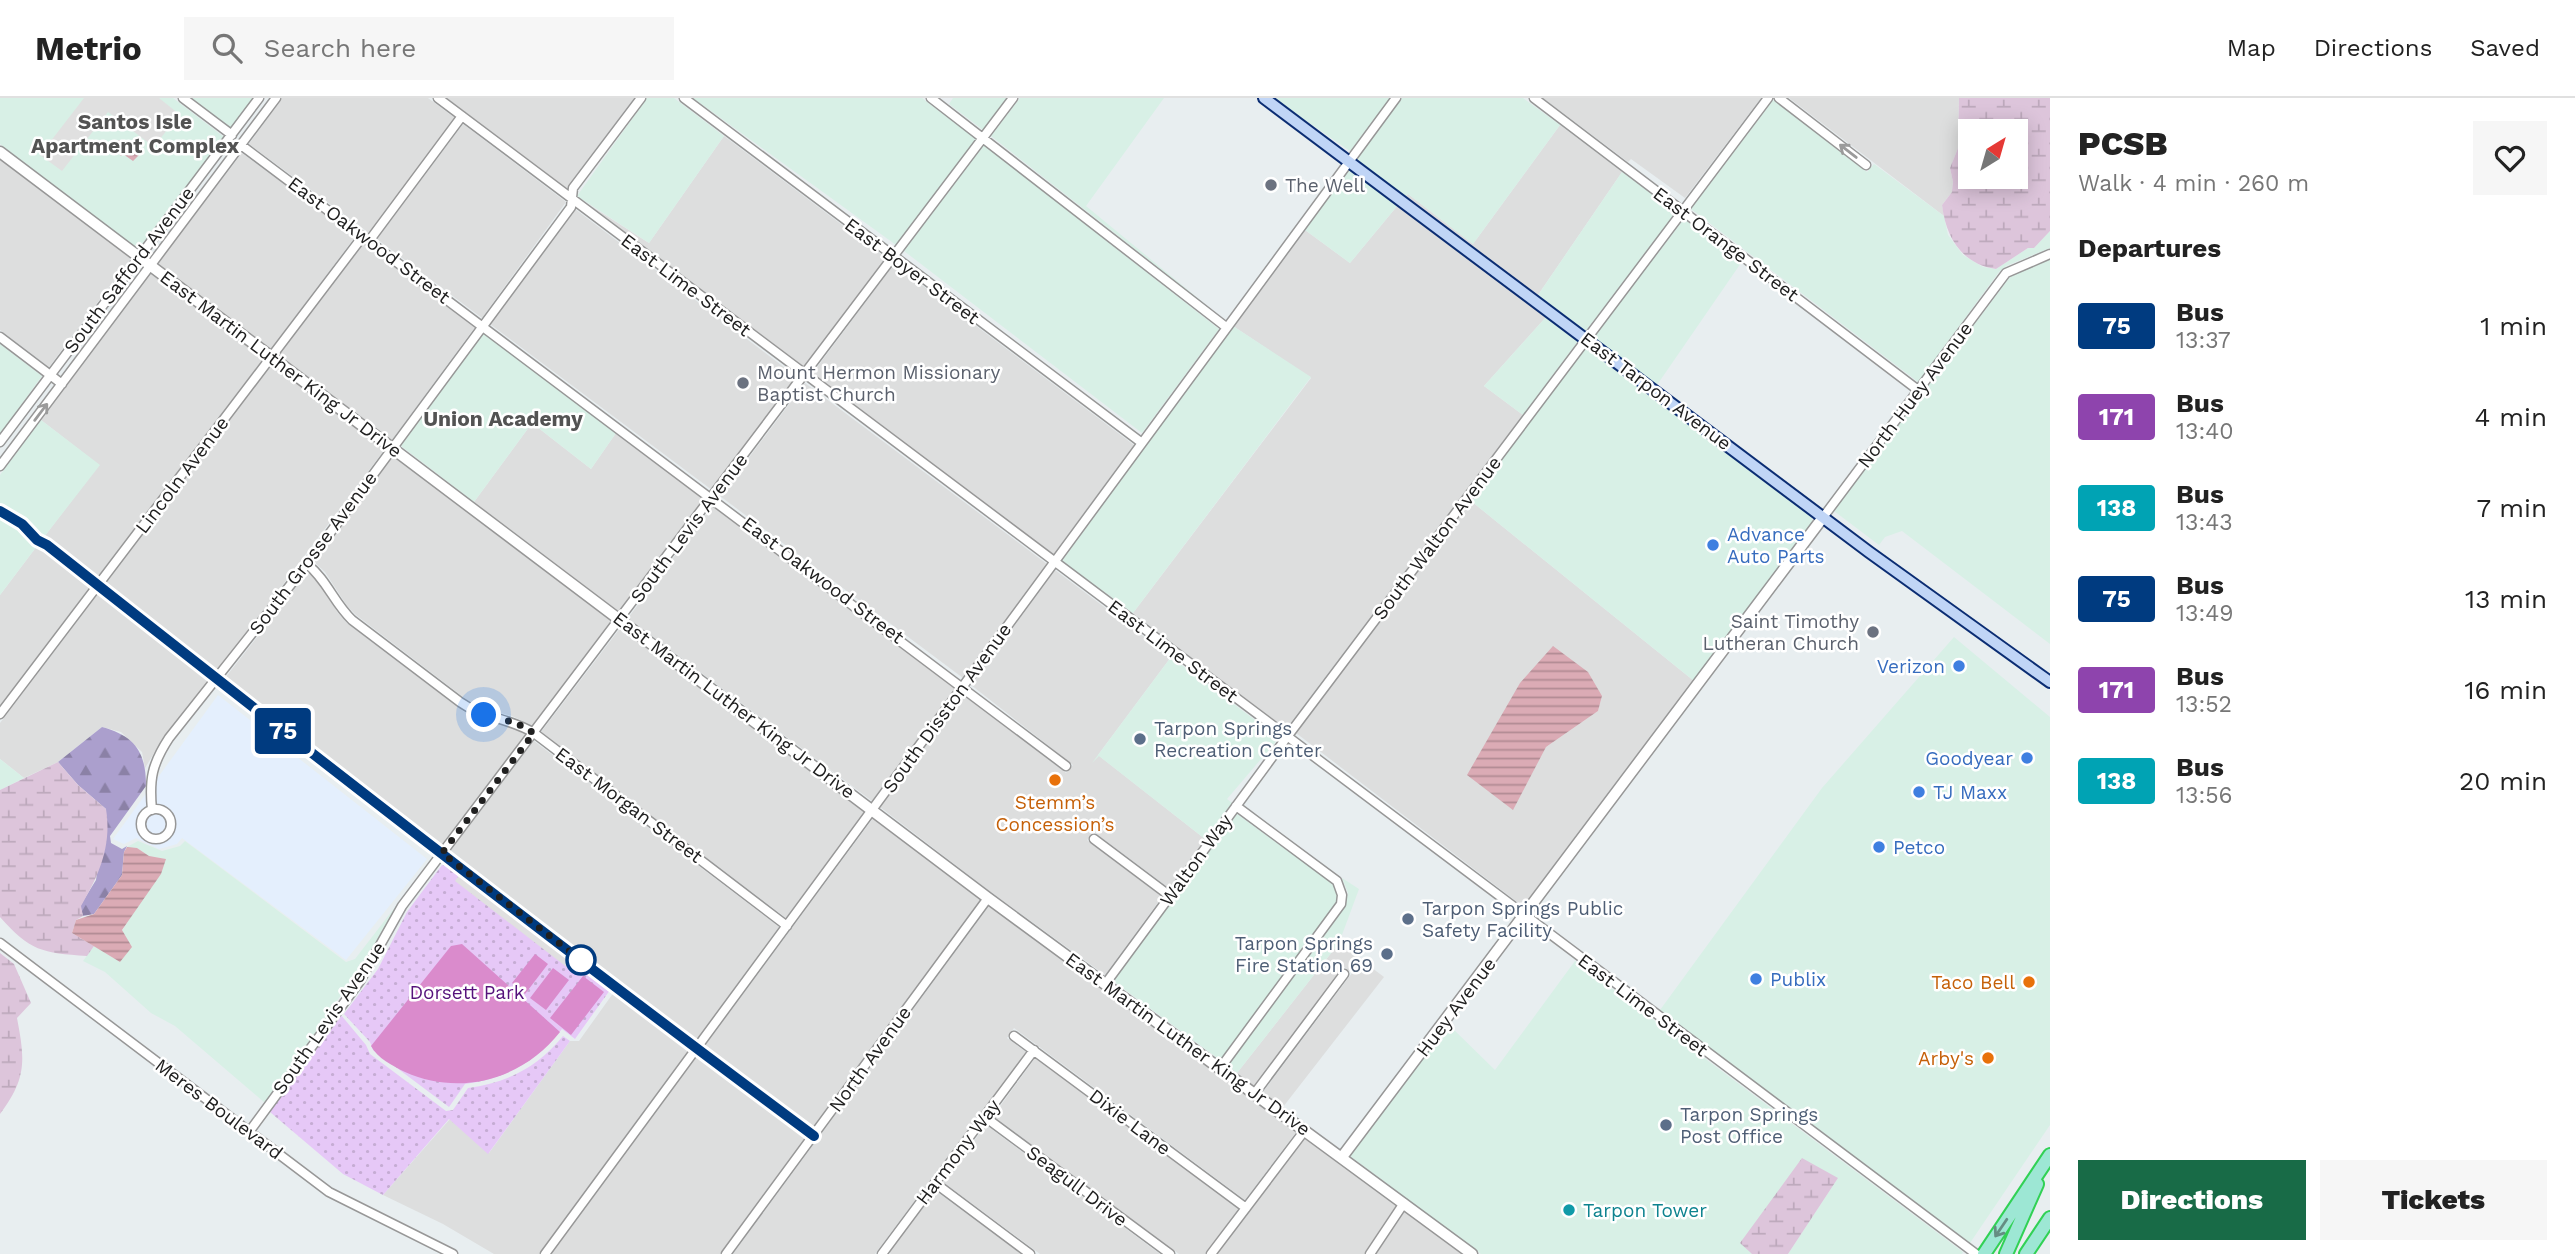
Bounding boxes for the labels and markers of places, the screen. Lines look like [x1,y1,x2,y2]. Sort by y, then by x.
place label: The Well [1285,174,1365,197]
marker: The Well [1263,177,1279,193]
place label: Mount Hermon Missionary Baptist Church [757,361,1001,406]
marker: Mount Hermon Missionary Baptist Church [735,375,751,391]
place label: Advance Auto Parts [1727,523,1824,568]
marker: Advance Auto Parts [1705,537,1721,553]
place label: Saint Timothy Lutheran Church [1703,610,1859,655]
marker: Saint Timothy Lutheran Church [1865,624,1881,640]
place label: Verizon [1877,655,1945,678]
marker: Verizon [1951,658,1967,674]
place label: Tarpon Springs Recreation Center [1154,717,1322,762]
marker: Tarpon Springs Recreation Center [1132,731,1148,747]
place label: Goodyear [1925,747,2013,770]
marker: Goodyear [2019,750,2035,766]
marker: Stemm’s Concession’s [1047,772,1063,788]
place label: TJ Maxx [1933,781,2007,804]
marker: TJ Maxx [1911,784,1927,800]
place label: Stemm’s Concession’s [995,791,1115,836]
place label: Petco [1893,836,1945,859]
marker: Petco [1871,839,1887,855]
place label: Tarpon Springs Public Safety Facility [1422,897,1624,942]
marker: Tarpon Springs Public Safety Facility [1400,911,1416,927]
place label: Tarpon Springs Fire Station 69 [1235,932,1373,977]
unlabelled marker [566,945,596,975]
marker: Tarpon Springs Fire Station 69 [1379,946,1395,962]
place label: Publix [1770,968,1826,991]
marker: Publix [1748,971,1764,987]
place label: Taco Bell [1931,971,2015,994]
marker: Taco Bell [2021,974,2037,990]
place label: Arby's [1918,1047,1974,1070]
marker: Arby's [1980,1050,1996,1066]
place label: Tarpon Springs Post Office [1680,1103,1818,1148]
marker: Tarpon Springs Post Office [1658,1117,1674,1133]
place label: Tarpon Tower [1583,1199,1707,1222]
marker: Tarpon Tower [1561,1202,1577,1218]

